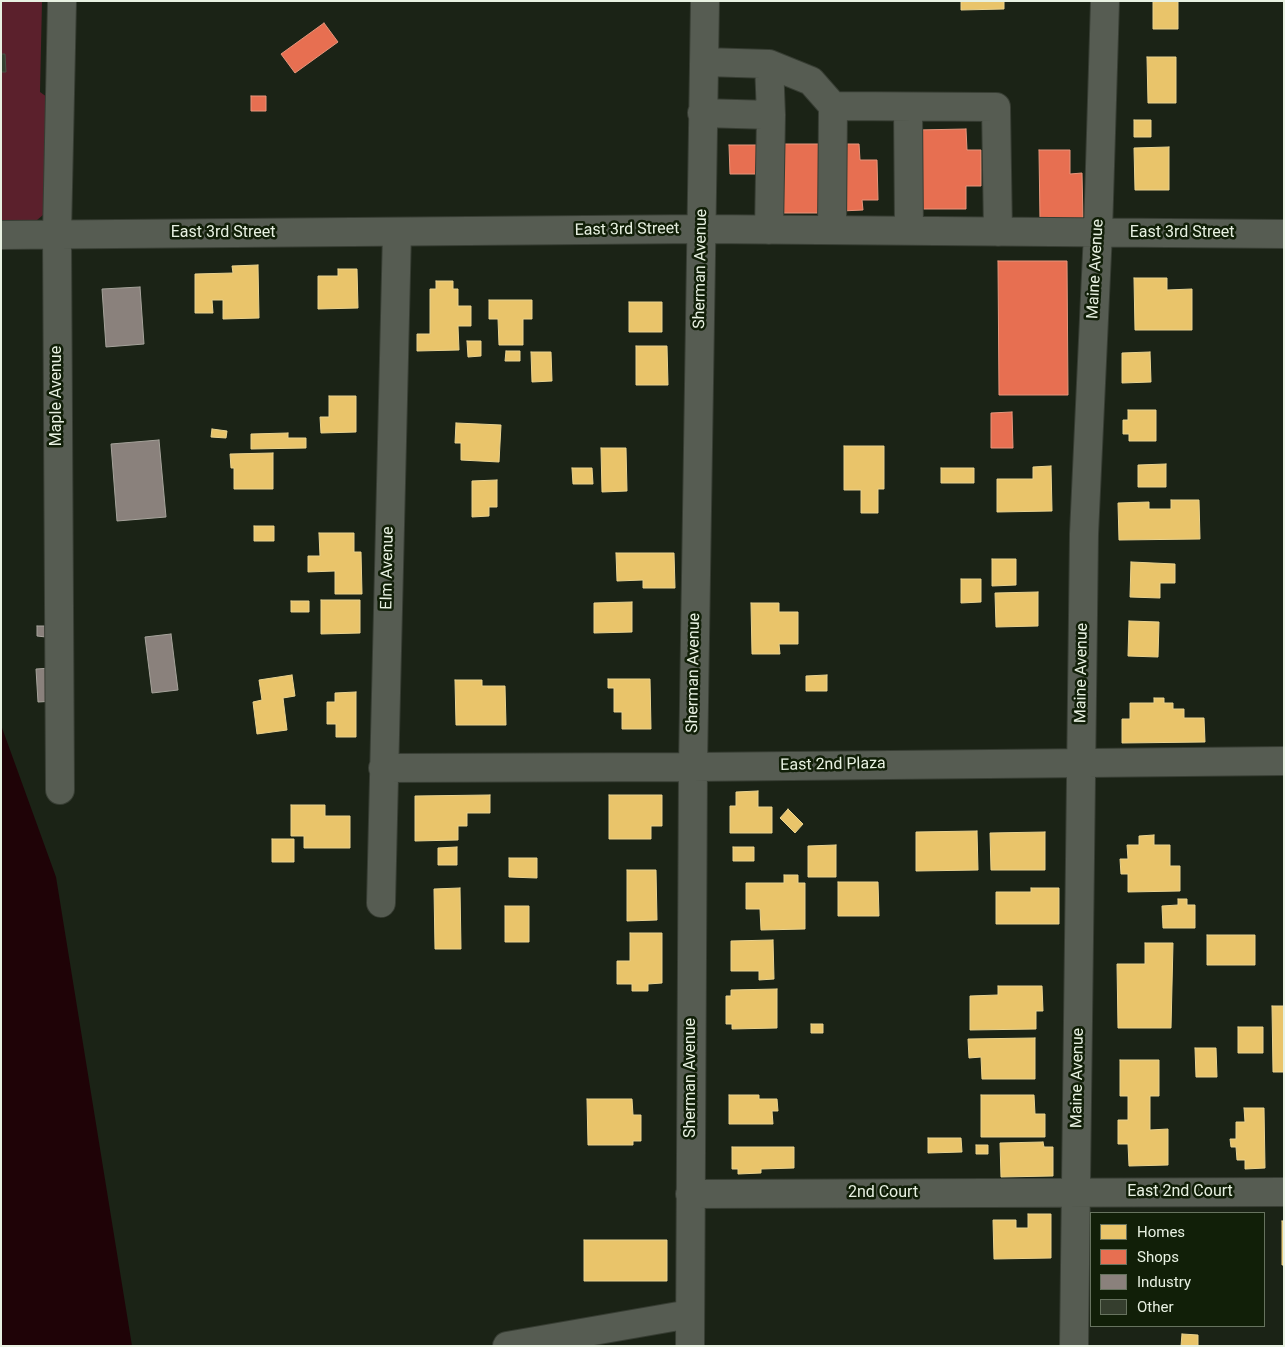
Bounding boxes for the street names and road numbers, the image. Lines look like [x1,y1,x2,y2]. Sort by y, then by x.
street label: Sherman Avenue [690,209,712,329]
street label: Maine Avenue [1084,218,1108,320]
street label: East 3rd Street [574,219,680,241]
street label: East 3rd Street [171,223,275,243]
street label: East 3rd Street [1130,223,1234,243]
street label: Maple Avenue [47,346,67,446]
street label: Elm Avenue [378,526,398,610]
street label: Sherman Avenue [683,613,705,733]
street label: Maine Avenue [1072,623,1092,723]
street label: East 2nd Plaza [780,754,886,776]
street label: Sherman Avenue [681,1018,701,1138]
street label: Maine Avenue [1068,1028,1088,1128]
street label: East 2nd Court [1127,1182,1233,1202]
street label: 2nd Court [848,1183,918,1203]

